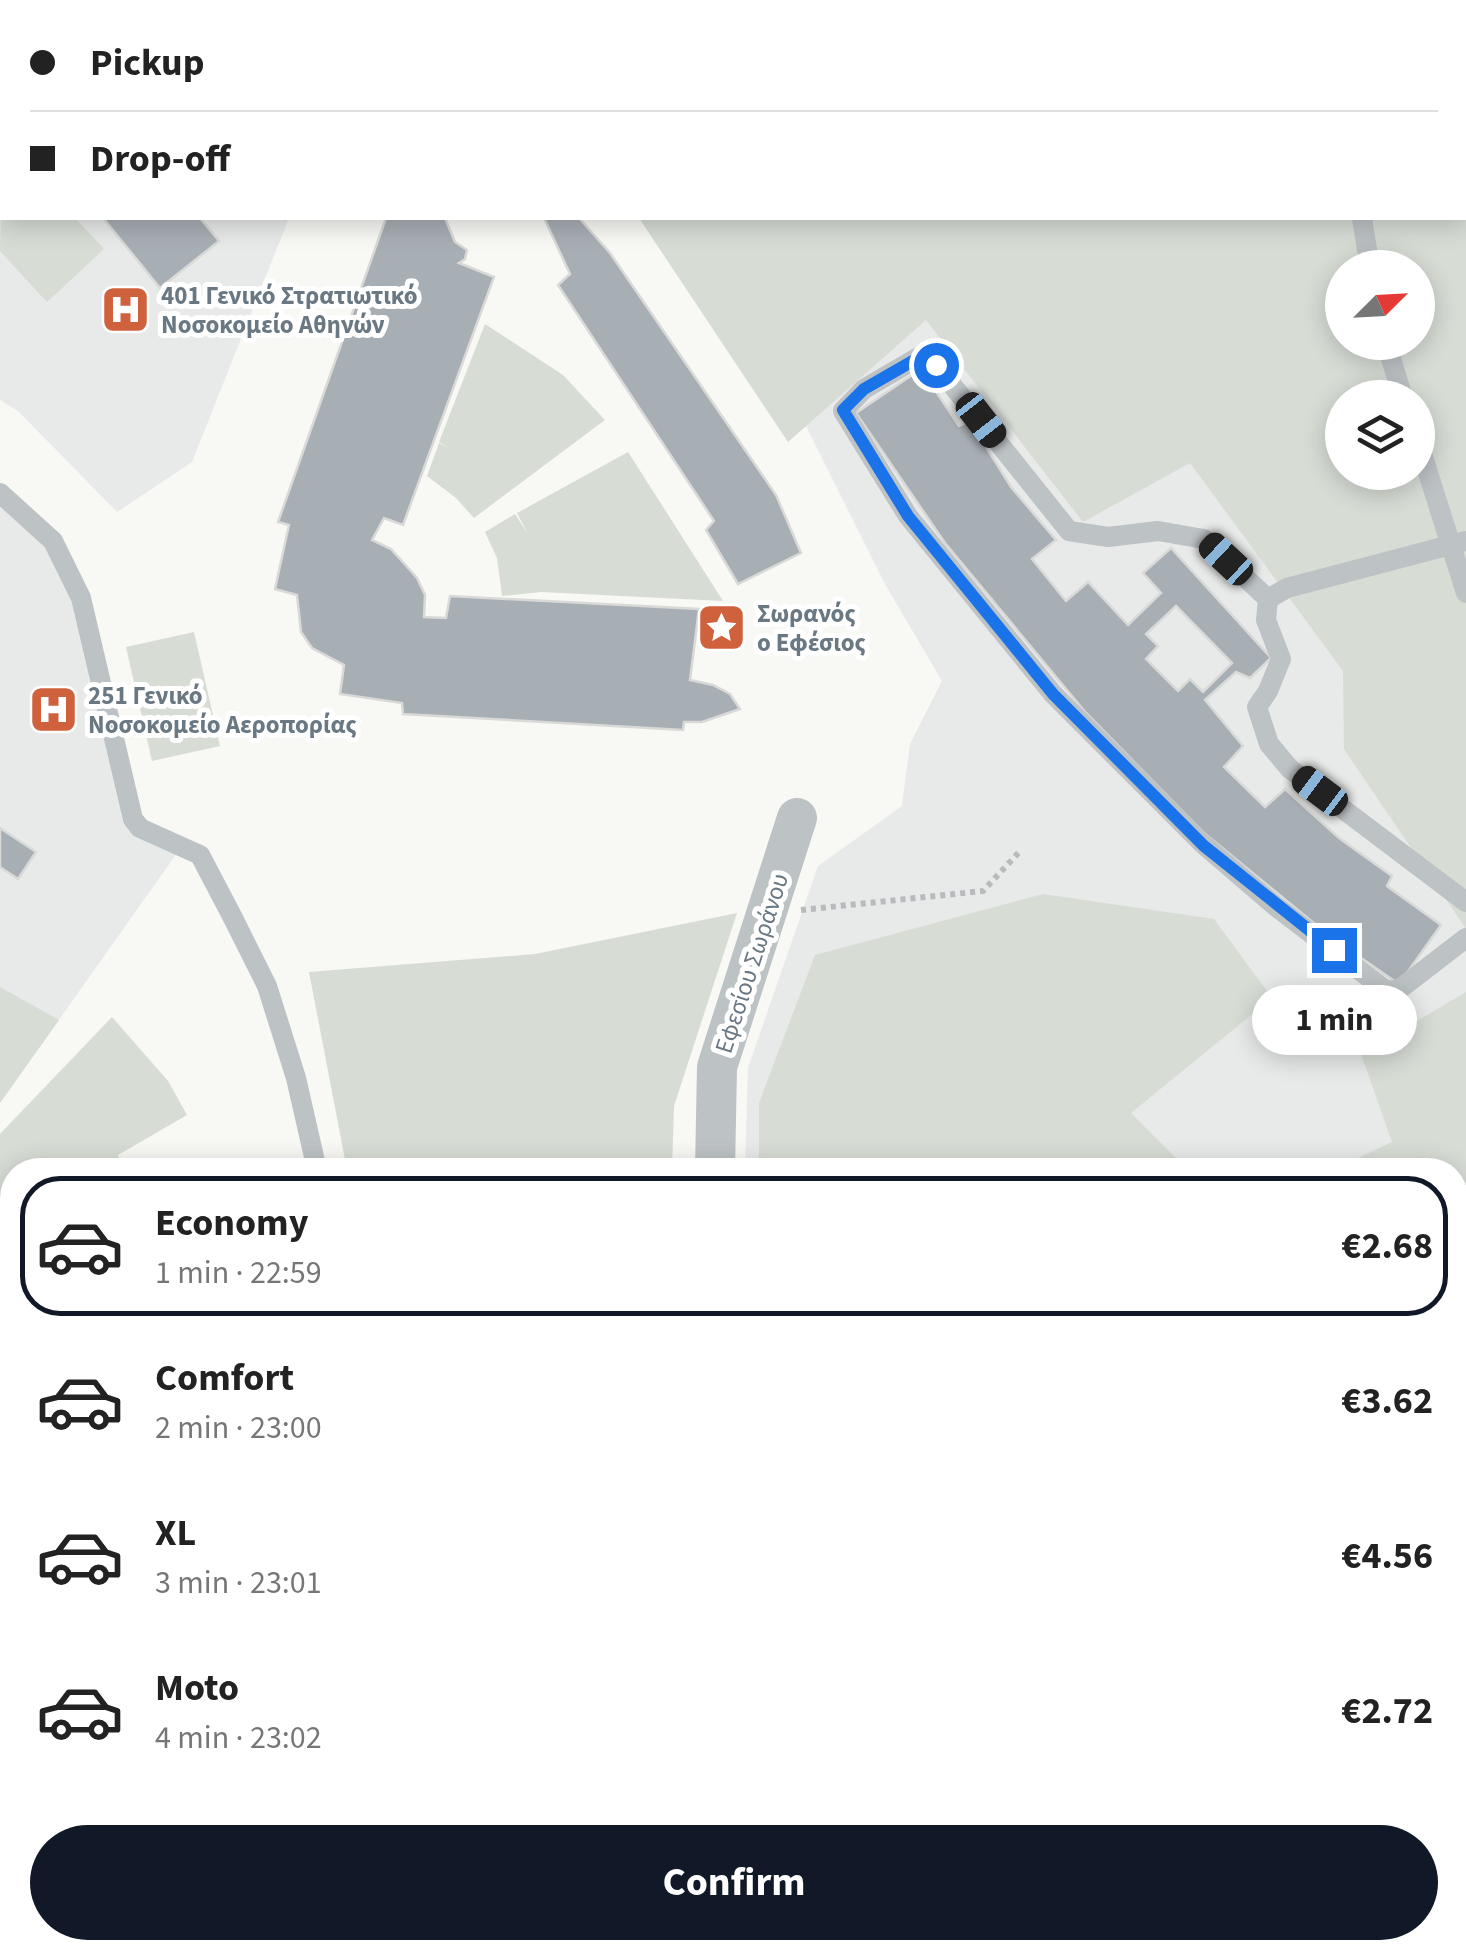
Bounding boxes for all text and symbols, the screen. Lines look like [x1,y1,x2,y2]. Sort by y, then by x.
text: Pickup [90,36,204,90]
text: Drop-off [90,132,230,186]
north arrow [1325,250,1435,360]
map controls [1325,250,1435,490]
place label: 401 Γενικό Στρατιωτικό Νοσοκομείο Αθηνών [161,278,417,343]
hospital icon: 401 Γενικό Στρατιωτικό Νοσοκομείο Αθηνών [100,283,152,335]
route start [914,343,959,388]
button: layers [1325,380,1435,490]
car [951,387,1011,453]
car [1194,528,1258,590]
place label: Σωρανός ο Εφέσιος [757,596,866,661]
place icon: Σωρανός ο Εφέσιος [696,601,748,653]
place label: 251 Γενικό Νοσοκομείο Αεροπορίας [88,678,357,743]
hospital icon: 251 Γενικό Νοσοκομείο Αεροπορίας [27,683,79,735]
car [1287,761,1353,821]
street label: Εφεσίου Σωράνου [706,868,798,1058]
route end [1312,928,1357,973]
callout: 1 min [1252,985,1416,1055]
text: 1 min [1296,997,1373,1043]
text: Economy [155,1196,308,1250]
icon: car [35,1201,125,1291]
text: €2.68 [1341,1219,1433,1273]
text: 1 min · 22:59 [155,1250,322,1296]
text: Comfort [155,1351,294,1405]
icon: car [35,1356,125,1446]
text: €3.62 [1341,1374,1433,1428]
text: 2 min · 23:00 [155,1405,322,1451]
text: XL [155,1506,196,1560]
icon: car [35,1511,125,1601]
text: €4.56 [1341,1529,1433,1583]
text: 3 min · 23:01 [155,1560,322,1606]
text: Moto [155,1661,239,1715]
icon: car [35,1666,125,1756]
text: €2.72 [1341,1684,1433,1738]
text: 4 min · 23:02 [155,1715,322,1761]
button: Confirm [30,1825,1438,1940]

